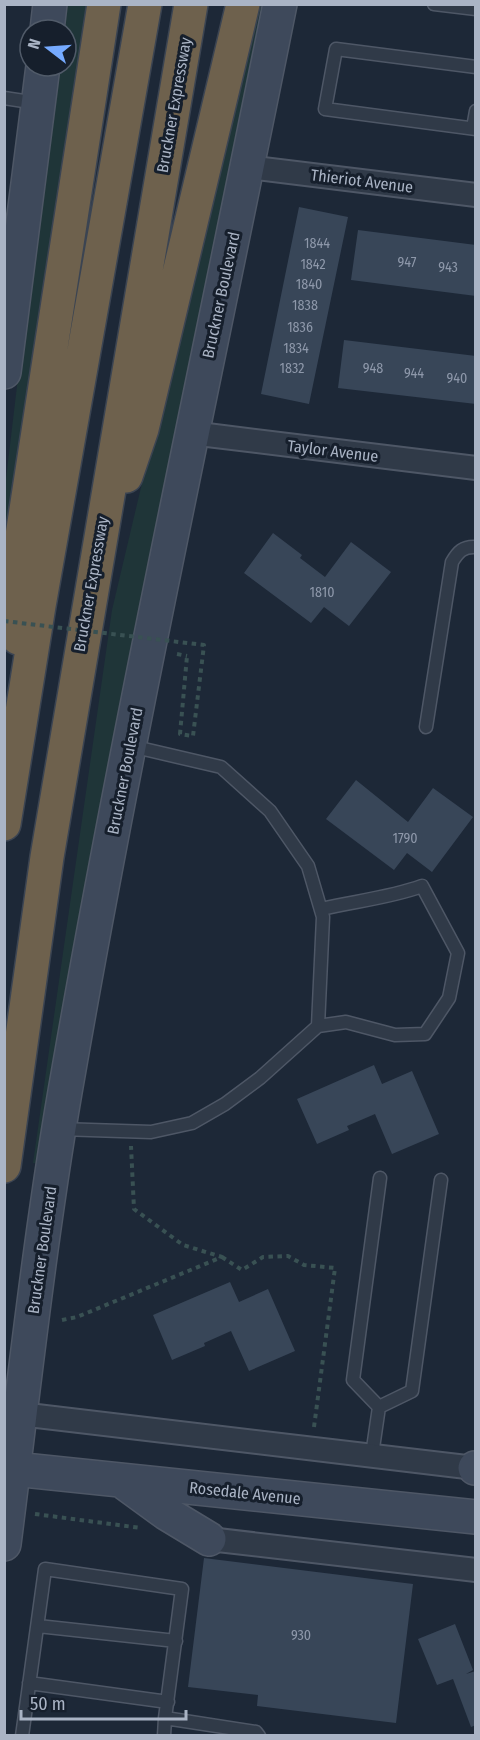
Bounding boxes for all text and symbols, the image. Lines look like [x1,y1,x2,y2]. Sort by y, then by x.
north arrow [18,18,78,78]
street label: Bruckner Expressway [153,35,195,174]
text: N [24,36,45,51]
street label: Thieriot Avenue [310,165,414,197]
street label: Bruckner Boulevard [198,230,244,360]
house number: 1844 [304,235,330,252]
house number: 947 [398,254,417,271]
house number: 1842 [300,256,326,273]
house number: 943 [438,259,458,276]
house number: 1840 [296,276,322,293]
house number: 1838 [292,297,318,314]
house number: 1836 [287,319,313,336]
house number: 1834 [283,340,309,357]
house number: 1832 [280,360,304,377]
house number: 948 [363,360,383,377]
house number: 944 [404,365,424,382]
house number: 940 [447,370,467,387]
street label: Taylor Avenue [287,436,380,466]
street label: Bruckner Expressway [70,514,112,653]
house number: 1810 [310,584,334,601]
street label: Bruckner Boulevard [103,706,147,836]
house number: 1790 [392,830,418,847]
street label: Bruckner Boulevard [24,1185,60,1315]
street label: Rosedale Avenue [188,1478,302,1508]
house number: 930 [291,1627,311,1644]
scale bar [21,1683,186,1721]
text: 50 m [30,1693,66,1715]

